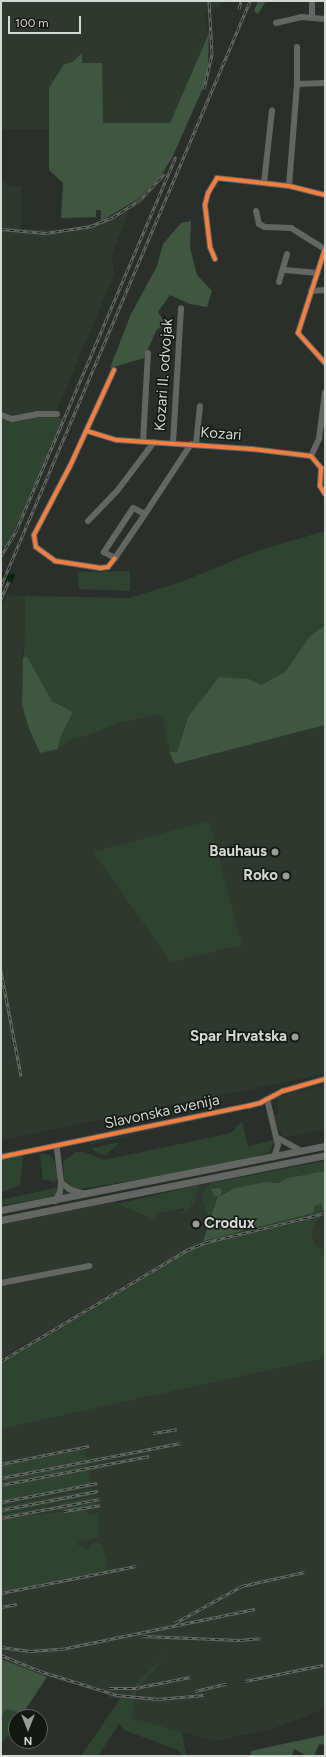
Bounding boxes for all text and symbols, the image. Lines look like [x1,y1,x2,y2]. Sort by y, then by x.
scale bar [10,8,83,34]
text: 100 m [15,16,49,30]
street label: Kozari II. odvojak [151,318,177,432]
street label: Kozari [200,424,242,444]
place label: Bauhaus [209,843,267,861]
marker: Bauhaus [270,847,280,857]
place label: Roko [243,867,278,885]
marker: Roko [281,871,291,881]
place label: Spar Hrvatska [190,1028,287,1046]
marker: Spar Hrvatska [290,1032,300,1042]
street label: Slavonska avenija [103,1091,221,1133]
place label: Crodux [204,1215,255,1233]
marker: Crodux [191,1219,201,1229]
north arrow [8,1709,48,1749]
text: N [24,1734,32,1747]

